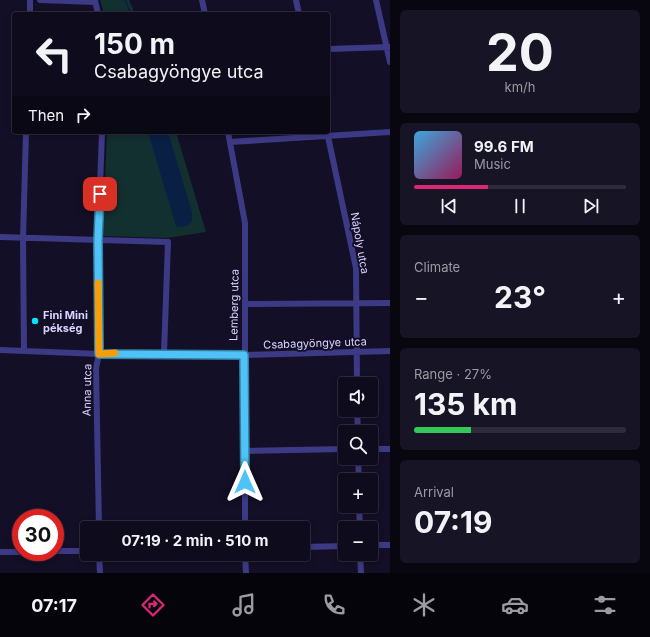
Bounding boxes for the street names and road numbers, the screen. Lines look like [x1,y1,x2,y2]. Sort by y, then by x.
street label: Nápoly utca [348,211,372,275]
street label: Lemberg utca [226,269,242,341]
street label: Csabagyöngye utca [263,334,367,352]
street label: Anna utca [80,364,94,416]

